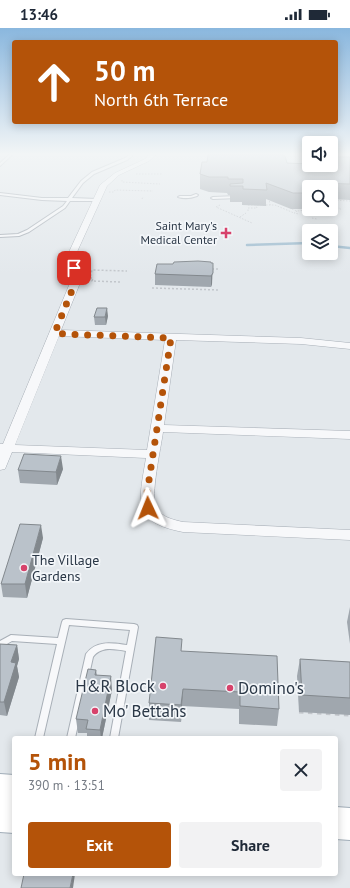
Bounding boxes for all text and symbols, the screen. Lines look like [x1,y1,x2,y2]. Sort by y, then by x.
text: 13:46 [20,5,58,24]
text: 50 m [94,52,155,89]
icon: ahead [28,56,80,108]
text: North 6th Terrace [94,88,228,111]
map controls [302,136,338,260]
button: sound [302,136,338,172]
button: search [302,180,338,216]
place label: Saint Mary's Medical Center [140,218,217,247]
button: layers [302,224,338,260]
marker: Saint Mary's Medical Center [220,227,232,239]
pin [57,251,91,285]
icon: arrive [63,257,85,279]
position arrow [127,487,169,529]
place label: The Village Gardens [32,551,99,585]
marker: The Village Gardens [19,563,29,573]
place label: H&R Block [75,675,155,697]
place label: Domino's [238,677,304,699]
marker: H&R Block [158,681,168,691]
marker: Domino's [225,683,235,693]
place label: Mo' Bettahs [103,700,187,722]
marker: Mo' Bettahs [90,706,100,716]
text: 5 min [28,746,87,777]
button: close [280,749,322,791]
text: 390 m · 13:51 [28,777,105,794]
button: Exit [28,822,171,868]
button: Share [179,822,322,868]

